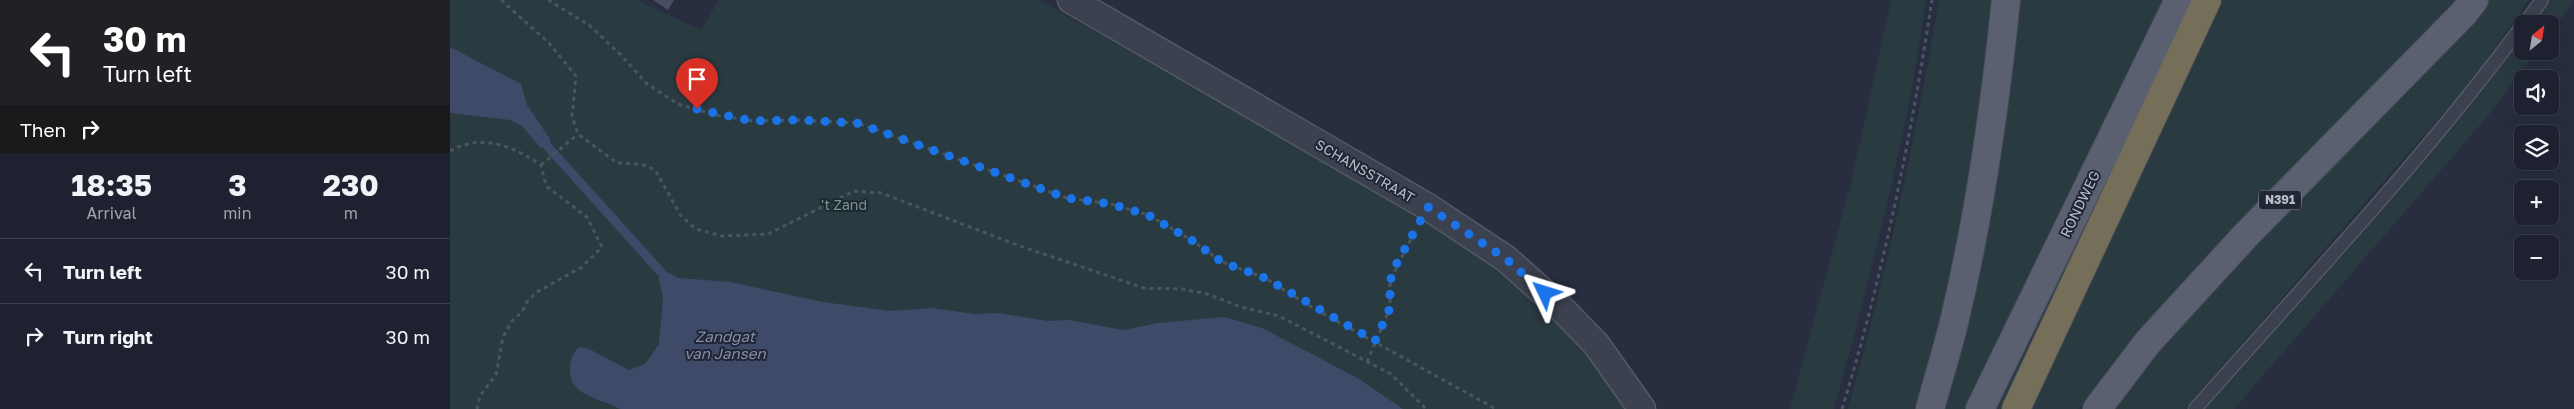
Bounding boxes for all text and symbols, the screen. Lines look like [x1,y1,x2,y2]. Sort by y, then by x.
north arrow [2514,15,2559,60]
map controls [2514,15,2559,280]
text: 30 m [103,18,186,60]
icon: left [20,20,85,85]
pin [676,58,718,109]
text: Turn left [103,60,192,87]
icon: arrive [683,65,711,93]
button: sound [2514,70,2559,115]
icon: right [76,115,104,143]
text: Then [20,118,66,141]
button: layers [2514,125,2559,170]
street label: SCHANSSTRAAT [1313,135,1418,206]
text: 18:35 [71,167,152,203]
text: 3 [228,167,247,203]
text: 230 [323,167,379,203]
street label: RONDWEG [2056,168,2103,240]
button: + [2514,180,2559,225]
road number: N391 [2259,190,2301,210]
park label: 't Zand [821,196,867,213]
text: Arrival [87,203,137,223]
text: min [223,203,252,223]
text: m [344,203,358,223]
button: − [2514,235,2559,280]
icon: left [20,257,48,285]
text: Turn left [63,260,142,283]
text: 30 m [386,260,430,283]
position arrow [1518,266,1570,318]
icon: right [20,322,48,350]
text: Turn right [63,325,153,348]
text: 30 m [386,325,430,348]
water label: Zandgat van Jansen [684,327,766,362]

